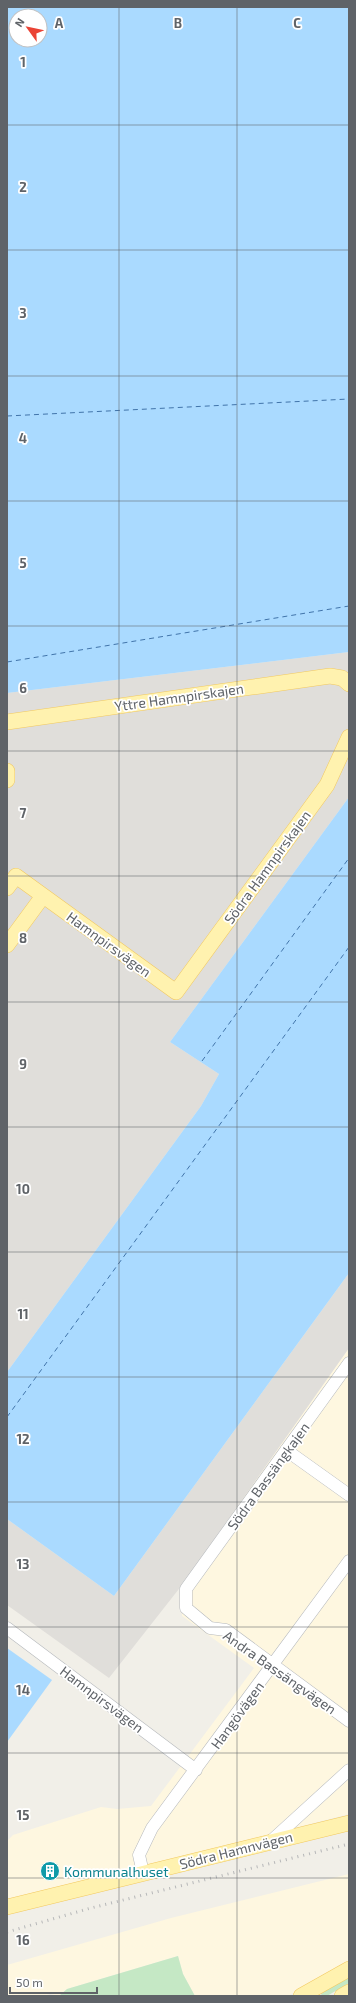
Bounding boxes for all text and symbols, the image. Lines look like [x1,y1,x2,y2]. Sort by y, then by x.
north arrow [8,8,48,48]
text: N [12,15,27,29]
text: A [55,15,64,31]
text: B [174,15,182,31]
text: C [293,15,301,31]
text: 1 [20,54,26,70]
text: 2 [19,179,27,195]
text: 3 [19,305,27,321]
text: 4 [19,430,27,446]
text: 5 [19,555,27,571]
text: 6 [19,680,27,696]
street label: Yttre Hamnpirskajen [113,680,245,714]
text: 7 [20,805,27,821]
street label: Södra Hamnpirskajen [220,807,314,927]
street label: Hamnpirsvägen [63,908,155,980]
text: 8 [19,930,27,946]
text: 9 [19,1056,27,1072]
text: 10 [16,1181,30,1197]
text: 11 [17,1306,29,1322]
street label: Södra Bassängkajen [223,1419,313,1533]
text: 12 [16,1431,30,1447]
text: 13 [17,1556,30,1572]
street label: Andra Bassängvägen [220,1627,340,1717]
street label: Hamnpirsvägen [57,1662,147,1736]
street label: Hangövägen [207,1678,267,1752]
text: 14 [16,1682,30,1698]
text: 15 [17,1807,29,1823]
street label: Södra Hamnvägen [178,1828,294,1872]
building icon: Kommunalhuset [39,1860,61,1882]
place label: Kommunalhuset [64,1863,169,1880]
text: 16 [16,1932,30,1948]
scale bar [10,1969,97,1995]
text: 50 m [16,1975,43,1989]

